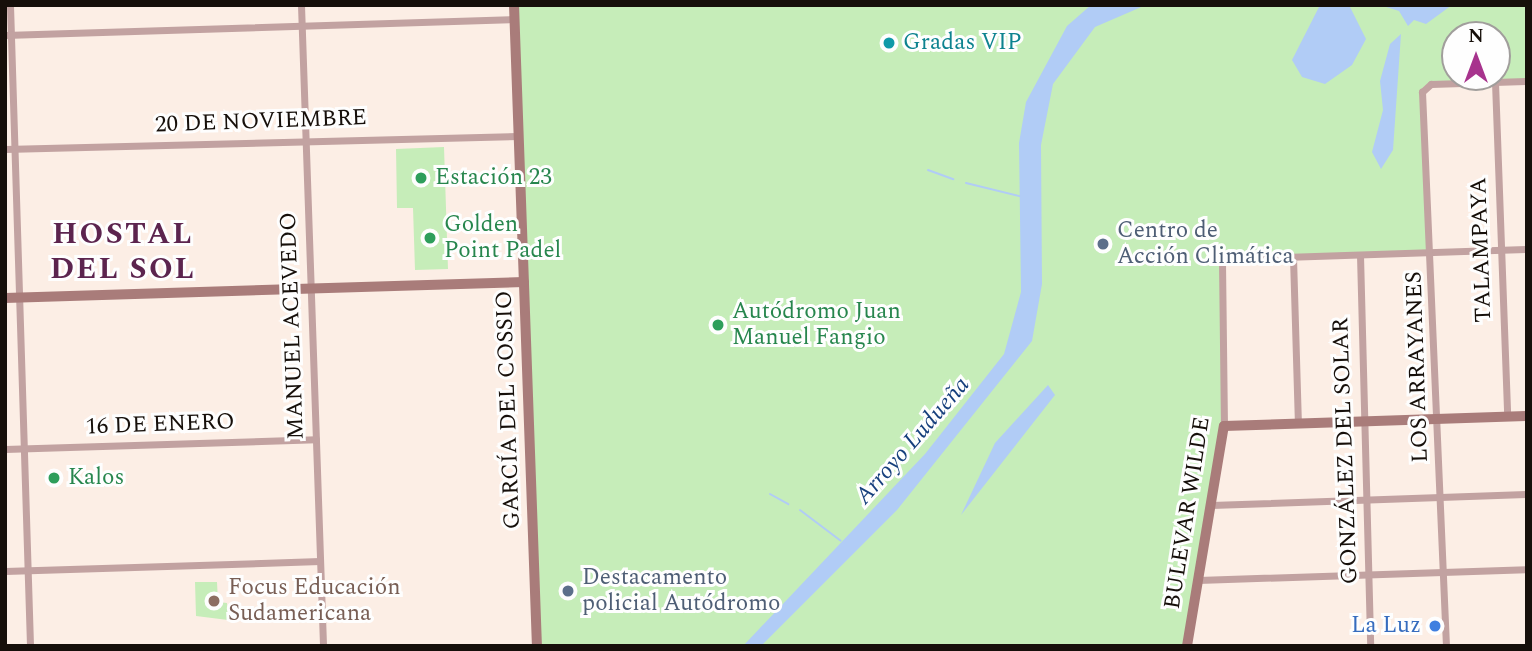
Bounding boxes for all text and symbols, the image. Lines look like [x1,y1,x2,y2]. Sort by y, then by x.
north arrow [1441,21,1511,91]
text: N [1468,22,1484,51]
place label: Gradas VIP [903,29,1022,57]
marker: Gradas VIP [881,35,897,51]
street label: 20 DE NOVIEMBRE [155,105,367,139]
place label: Estación 23 [435,164,552,192]
marker: Estación 23 [413,170,429,186]
street label: TALAMPAYA [1466,177,1498,323]
place label: Golden Point Padel [444,211,561,265]
street label: MANUEL ACEVEDO [275,212,311,440]
district label: HOSTAL DEL SOL [51,216,195,286]
place label: Centro de Acción Climática [1117,217,1294,271]
marker: Golden Point Padel [422,230,438,246]
marker: Centro de Acción Climática [1095,236,1111,252]
street label: LOS ARRAYANES [1401,271,1435,463]
street label: GARCÍA DEL COSSIO [491,290,527,530]
place label: Autódromo Juan Manuel Fangio [732,298,901,352]
marker: Autódromo Juan Manuel Fangio [710,317,726,333]
street label: GONZÁLEZ DEL SOLAR [1328,317,1364,585]
water label: Arroyo Ludueña [850,371,976,511]
street label: 16 DE ENERO [85,409,235,441]
street label: BULEVAR WILDE [1159,415,1217,611]
place label: Kalos [68,464,124,492]
marker: Kalos [46,470,62,486]
place label: Destacamento policial Autódromo [582,564,780,618]
place label: Focus Educación Sudamericana [228,574,401,628]
marker: Destacamento policial Autódromo [560,583,576,599]
marker: Focus Educación Sudamericana [206,593,222,609]
place label: La Luz [1351,612,1421,640]
marker: La Luz [1427,618,1443,634]

